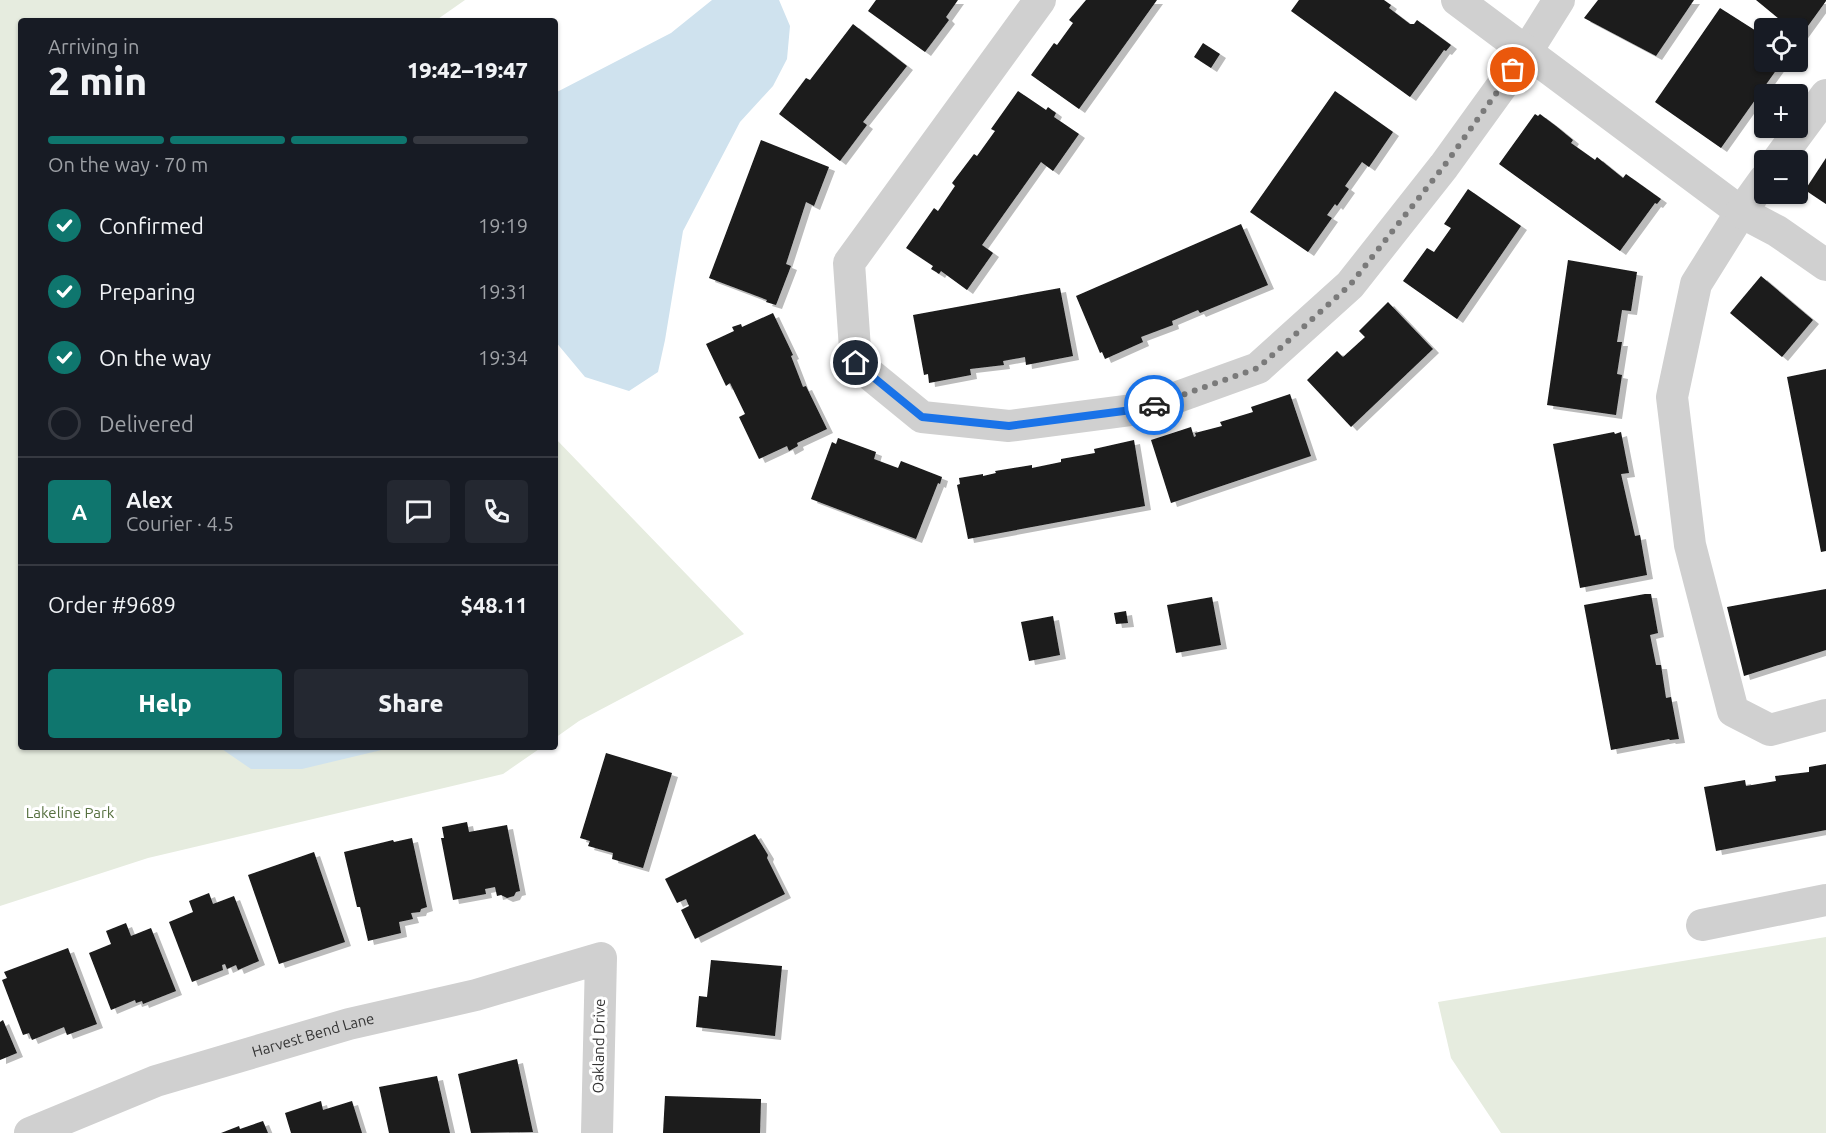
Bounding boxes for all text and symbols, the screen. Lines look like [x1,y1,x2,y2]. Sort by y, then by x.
map controls [1754,18,1808,204]
button: locate [1754,18,1808,72]
text: Arriving in [48,35,139,58]
pin [1487,44,1538,95]
icon: bag [1496,53,1529,86]
text: 19:42–19:47 [407,57,528,82]
text: 2 min [48,59,147,102]
button: + [1754,84,1808,138]
button: − [1754,150,1808,204]
text: On the way · 70 m [48,153,208,176]
icon: check [48,209,81,242]
text: Confirmed [99,213,204,238]
text: 19:19 [478,214,528,237]
icon: check [48,275,81,308]
text: Preparing [99,279,196,304]
text: 19:31 [478,280,528,303]
pin [830,337,881,388]
icon: check [48,341,81,374]
text: On the way [99,345,211,370]
text: 19:34 [478,346,528,369]
icon: home [839,346,872,379]
courier [1124,375,1184,435]
icon: car [1138,389,1171,422]
text: Delivered [99,411,194,436]
button: chat [387,480,450,543]
button: phone [465,480,528,543]
text: Alex [126,487,173,512]
text: A [72,499,87,524]
text: Courier · 4.5 [126,512,234,535]
text: Order #9689 [48,592,176,617]
text: $48.11 [461,592,528,617]
button: Help [48,669,282,738]
button: Share [294,669,528,738]
park label: Lakeline Park [26,804,115,821]
street label: Oakland Drive [589,998,608,1094]
street label: Harvest Bend Lane [250,1010,376,1060]

